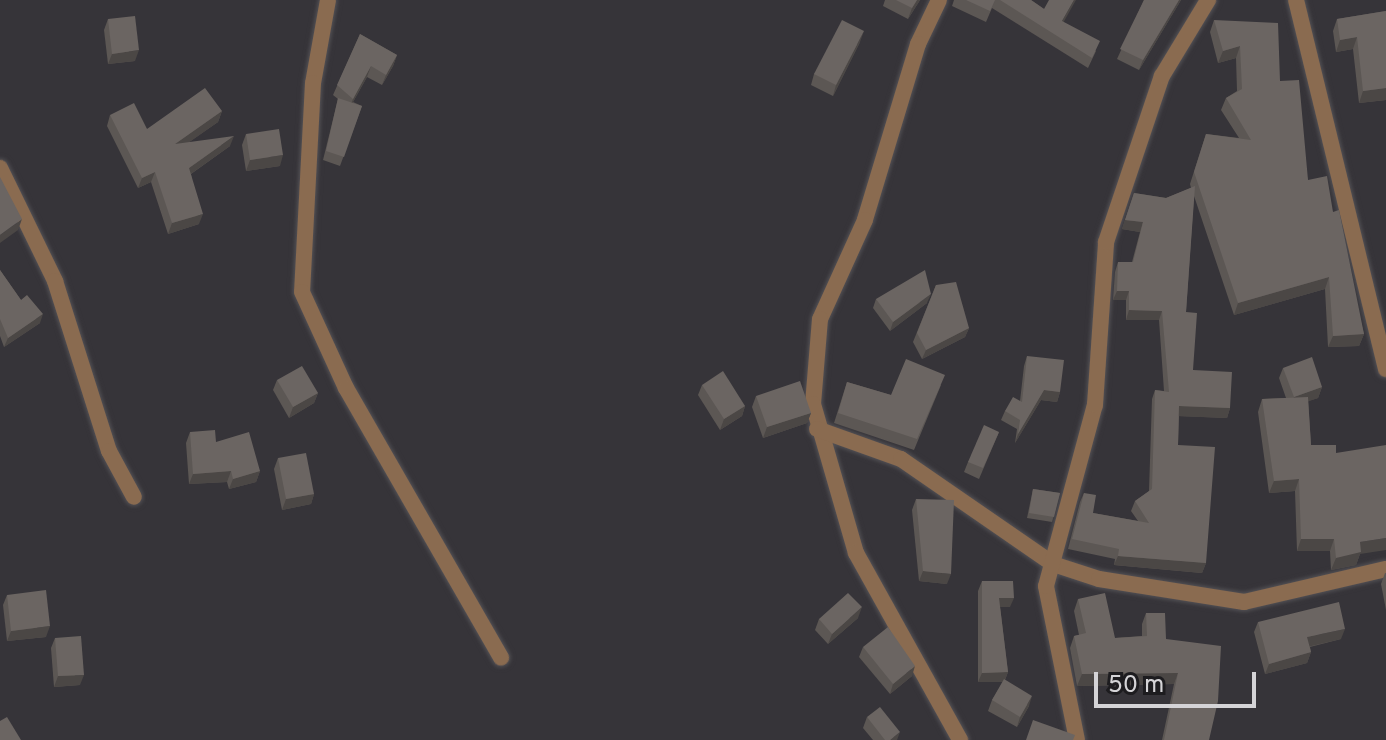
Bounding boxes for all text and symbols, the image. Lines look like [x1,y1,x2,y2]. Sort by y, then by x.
scale bar [1098,656,1260,706]
text: 50 m [1108,671,1164,701]

